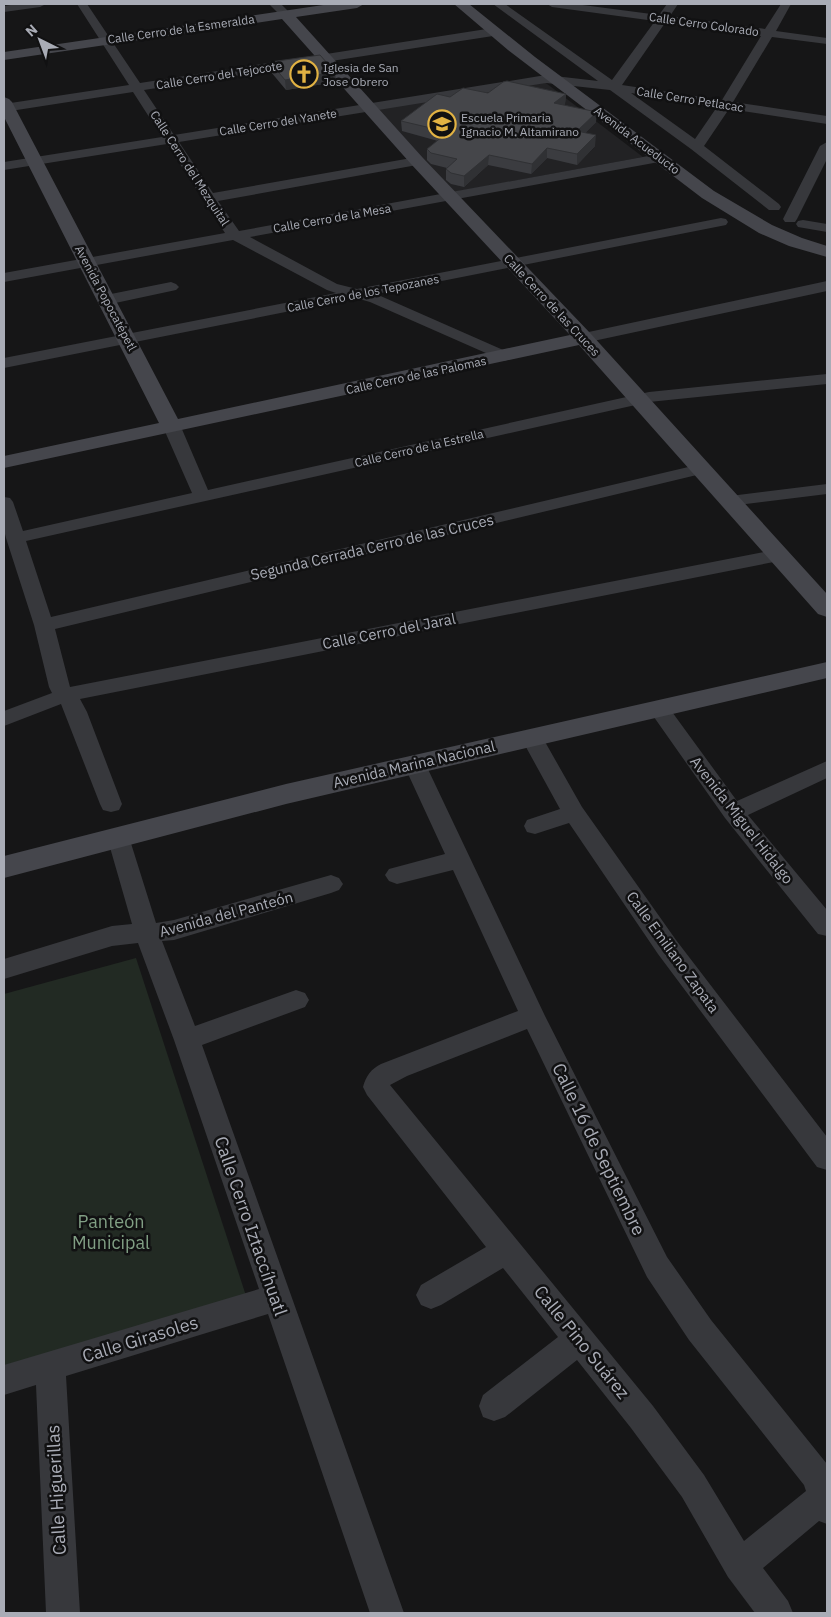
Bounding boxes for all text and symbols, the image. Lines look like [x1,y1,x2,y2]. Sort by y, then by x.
street label: Calle Cerro Colorado [648,9,760,39]
street label: Calle Cerro de la Esmeralda [107,11,256,47]
north arrow [15,15,65,65]
text: N [22,20,41,40]
street label: Calle Cerro del Tejocote [155,58,284,92]
church icon: Iglesia de San Jose Obrero [289,59,319,89]
place label: Iglesia de San Jose Obrero [323,60,399,89]
street label: Calle Cerro Petlacac [635,83,745,115]
street label: Avenida Acueducto [591,103,683,177]
street label: Calle Cerro del Yanete [218,105,338,139]
street label: Calle Cerro del Mezquital [147,108,233,228]
school or university icon: Escuela Primaria Ignacio M. Altamirano [427,109,457,139]
place label: Escuela Primaria Ignacio M. Altamirano [461,110,579,139]
street label: Calle Cerro de la Mesa [272,200,393,236]
street label: Avenida Popocatépetl [72,243,140,353]
street label: Calle Cerro de las Cruces [501,251,603,359]
street label: Calle Cerro de los Tepozanes [286,271,440,315]
street label: Calle Cerro de las Palomas [344,353,488,397]
street label: Calle Cerro de la Estrella [353,426,485,470]
street label: Segunda Cerrada Cerro de las Cruces [249,510,495,584]
street label: Calle Cerro del Jaral [321,609,457,653]
street label: Avenida Marina Nacional [331,736,497,792]
street label: Avenida Miguel Hidalgo [686,752,798,888]
street label: Avenida del Panteón [157,887,295,941]
street label: Calle Emiliano Zapata [622,887,724,1017]
street label: Calle 16 de Septiembre [547,1059,651,1239]
street label: Calle Cerro Iztaccíhuatl [209,1133,293,1319]
park label: Panteón Municipal [72,1210,150,1254]
street label: Calle Pino Suárez [529,1281,635,1403]
street label: Calle Girasoles [79,1310,201,1368]
street label: Calle Higuerillas [41,1424,71,1556]

